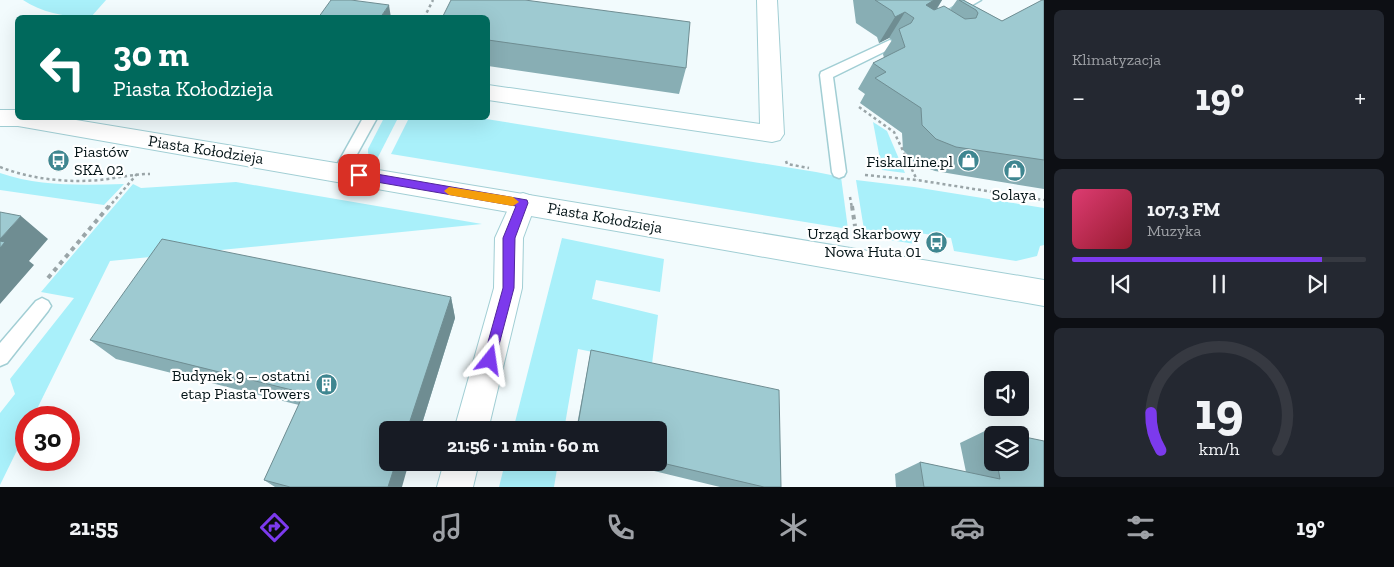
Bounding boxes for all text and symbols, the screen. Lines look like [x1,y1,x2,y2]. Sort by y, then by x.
text: 30 m [113,33,189,75]
icon: left [30,35,95,100]
text: Klimatyzacja [1072,50,1161,69]
text: 19° [1195,74,1244,120]
text: Piasta Kołodzieja [113,75,273,102]
text: − [1072,81,1085,114]
text: + [1354,81,1366,114]
street label: Piasta Kołodzieja [147,131,265,168]
place label: Piastów SKA 02 [74,142,129,179]
bus stop icon: Piastów SKA 02 [46,148,70,172]
shop icon: FiskalLine.pl [957,149,981,173]
place label: FiskalLine.pl [866,152,953,171]
pin [338,154,380,196]
shop icon: Solaya [1002,158,1026,182]
icon: arrive [345,161,373,189]
place label: Solaya [992,185,1036,204]
street label: Piasta Kołodzieja [546,198,664,237]
text: 107.3 FM [1147,198,1220,221]
text: Muzyka [1147,221,1201,240]
place label: Urząd Skarbowy Nowa Huta 01 [807,224,922,261]
bus stop icon: Urząd Skarbowy Nowa Huta 01 [925,230,949,254]
icon: previous [1107,270,1135,298]
icon: pause [1205,270,1233,298]
icon: next [1303,270,1331,298]
position arrow [463,333,515,385]
place label: Budynek 9 – ostatni etap Piasta Towers [172,366,311,403]
map controls [984,371,1029,471]
button: sound [984,371,1029,416]
building icon: Budynek 9 – ostatni etap Piasta Towers [314,372,338,396]
text: 19 [1195,380,1243,442]
speed limit sign: 30 [15,406,80,471]
button: layers [984,426,1029,471]
text: 21:56 · 1 min · 60 m [447,434,599,457]
text: km/h [1199,438,1239,460]
icon: directions [257,510,292,545]
icon: music [430,510,465,545]
icon: phone [603,510,638,545]
icon: climate [776,510,811,545]
icon: car [950,510,985,545]
icon: filters [1123,510,1158,545]
text: 21:55 [69,514,118,541]
text: 19° [1296,514,1325,541]

